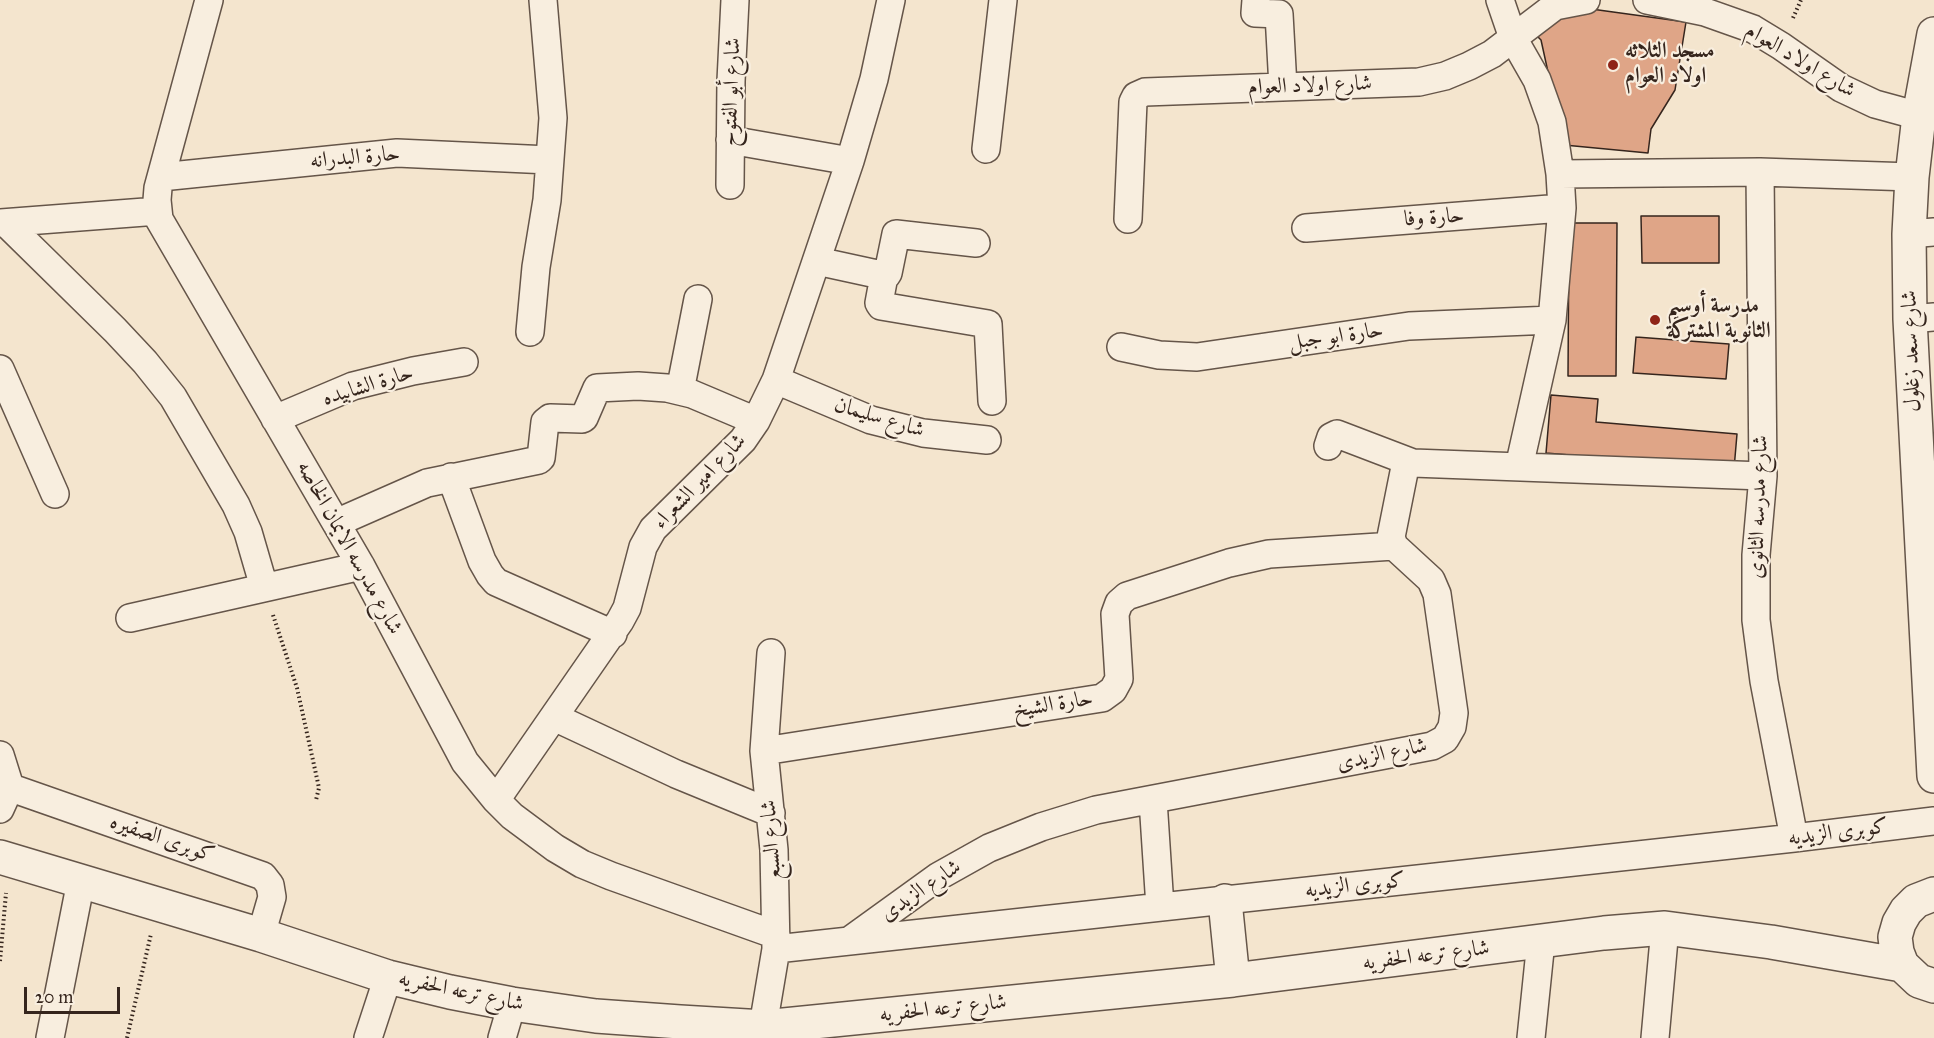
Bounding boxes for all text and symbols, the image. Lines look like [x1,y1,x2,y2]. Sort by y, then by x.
street label: شارع اولاد العوام [1740,18,1860,104]
street label: شارع أبو الفتوح [717,37,747,147]
place label: مسجد الثلاثه اولاد العوام [1625,39,1715,90]
marker: مسجد الثلاثه اولاد العوام [1606,58,1620,72]
street label: شارع اولاد العوام [1247,71,1373,101]
street label: حارة البدرانه [309,141,401,175]
street label: حارة وفا [1403,203,1465,233]
street label: شارع سعد زغلول [1897,290,1927,412]
place label: مدرسة أوسيم الثانوية المشتركة [1667,294,1771,346]
marker: مدرسة أوسيم الثانوية المشتركة [1648,313,1662,327]
street label: حارة ابو جبل [1287,317,1385,357]
street label: حارة الشابيده [319,360,417,412]
street label: شارع سليمان [831,392,927,444]
street label: شارع امير الشعراء [648,429,752,535]
street label: شارع مدرسه الثانوى [1743,435,1775,579]
street label: شارع مدرسه الايمان الخاصه [290,457,408,639]
street label: حارة الشيخ [1011,686,1095,724]
street label: شارع الزيدى [1334,733,1430,777]
street label: شارع السبع [756,799,788,881]
street label: كوبرى الصفيره [106,809,218,869]
street label: كوبرى الزيديه [1787,814,1889,852]
street label: شارع الزيدى [876,854,966,928]
street label: كوبرى الزيديه [1304,868,1406,904]
street label: شارع ترعه الحفريه [1361,935,1491,977]
street label: شارع ترعه الحفريه [396,966,526,1018]
scale bar [27,975,123,1013]
text: 20 m [35,986,73,1008]
street label: شارع ترعه الحفريه [878,989,1008,1029]

